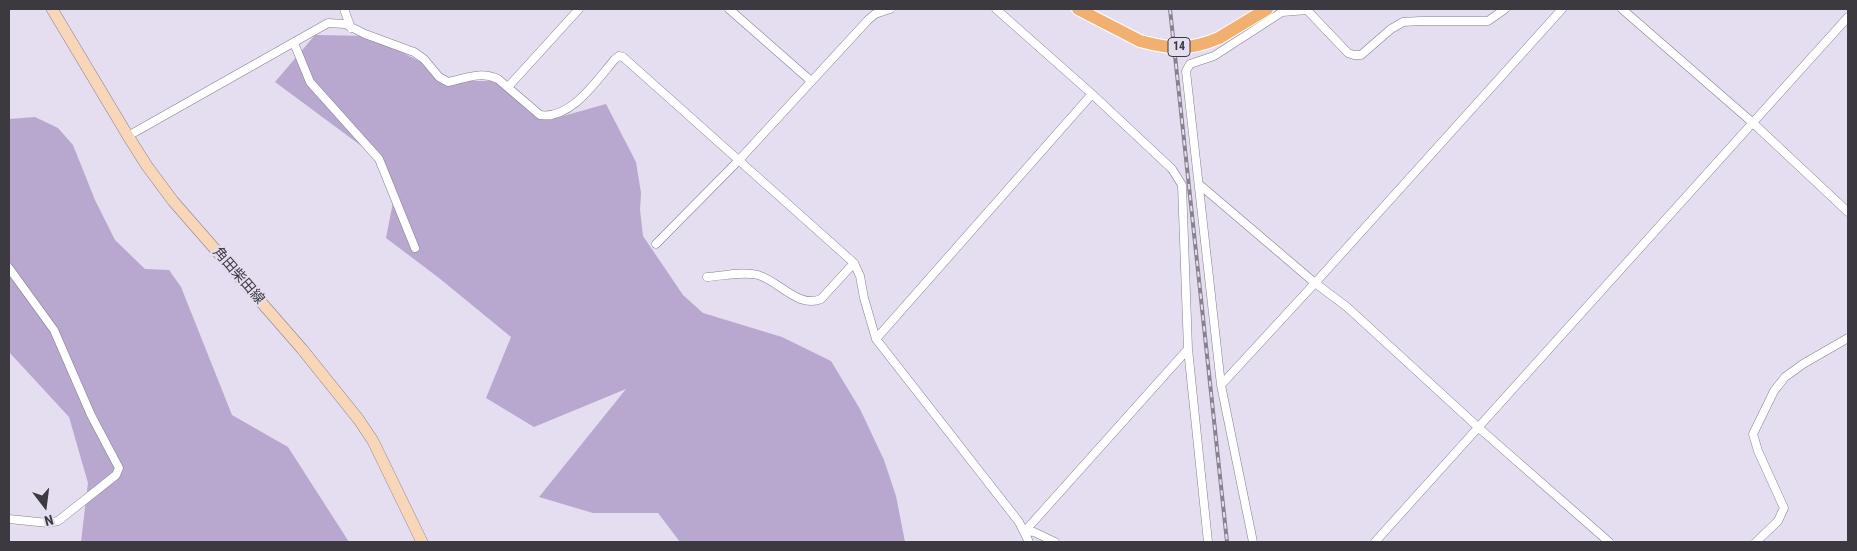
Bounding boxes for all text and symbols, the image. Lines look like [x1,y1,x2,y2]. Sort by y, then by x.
road number: 14 [1168,38,1190,56]
street label: 角田柴田線 [209,244,267,308]
north arrow [20,481,70,531]
text: N [43,512,55,529]

